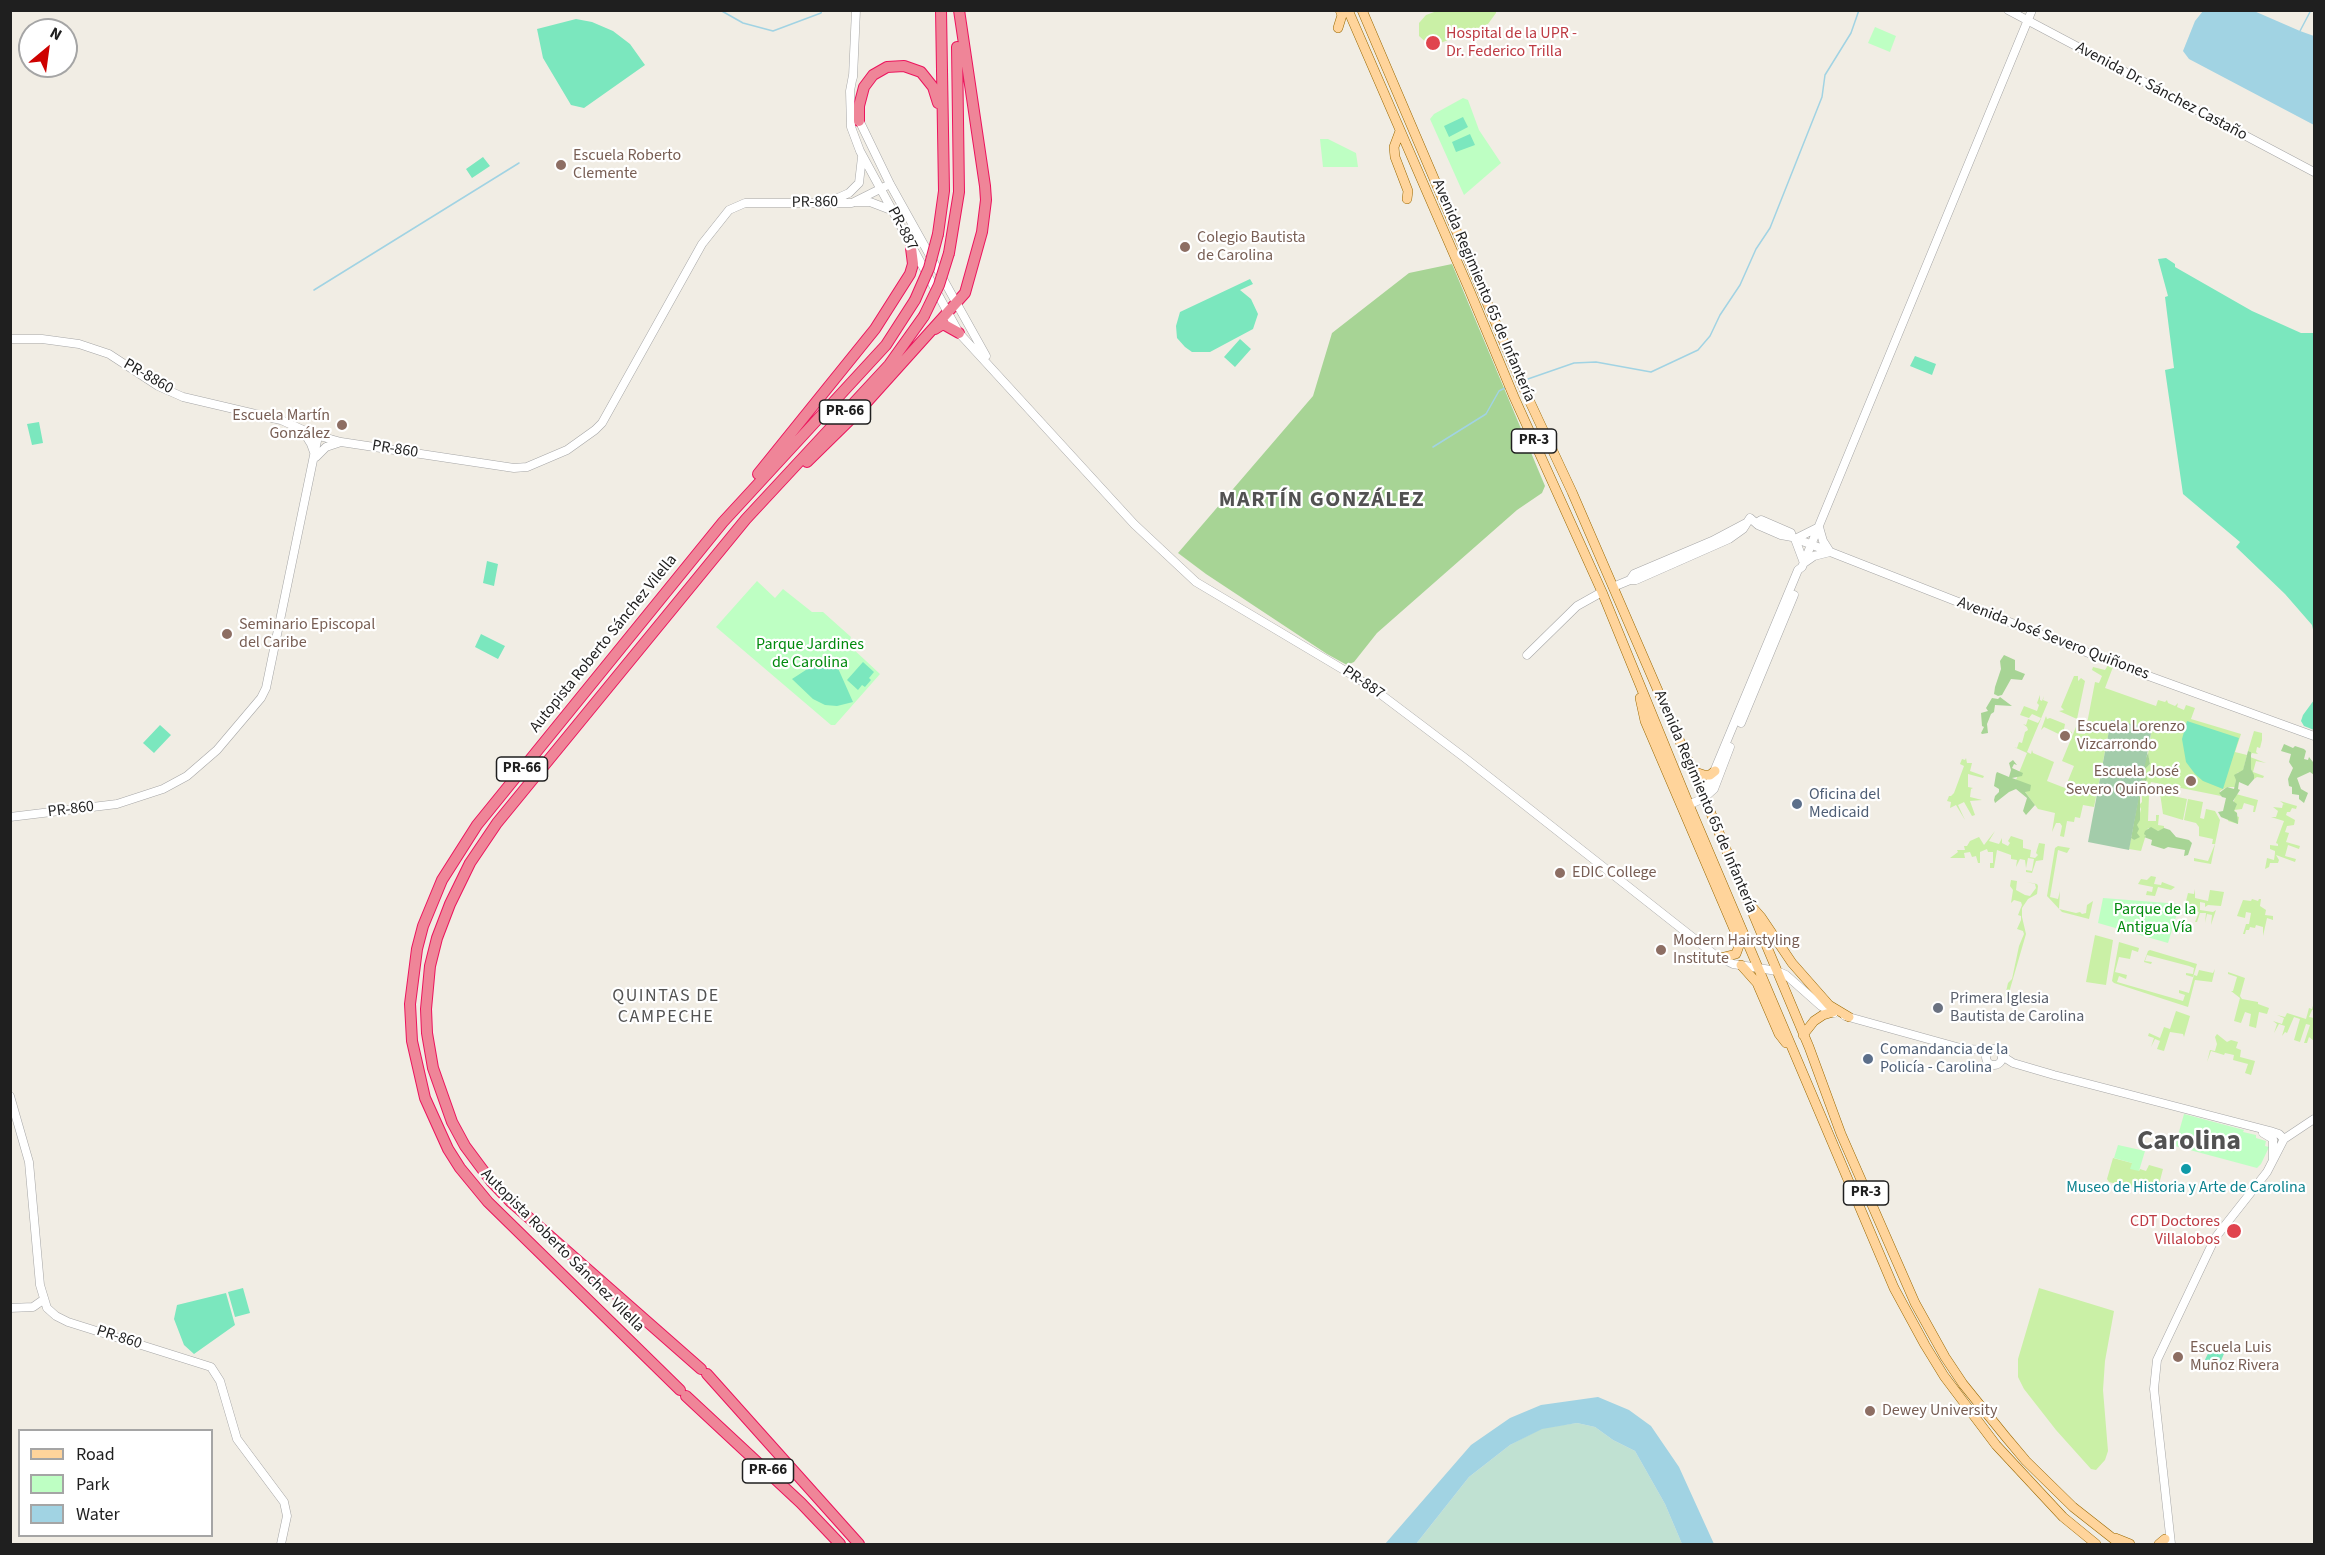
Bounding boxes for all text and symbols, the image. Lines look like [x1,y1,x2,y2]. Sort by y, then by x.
north arrow [18,18,78,78]
text: N [46,22,66,46]
place label: Hospital de la UPR - Dr. Federico Trilla [1446,24,1577,62]
marker: Hospital de la UPR - Dr. Federico Trilla [1424,34,1442,52]
street label: Avenida Dr. Sánchez Castaño [2072,38,2250,146]
place label: Escuela Roberto Clemente [573,146,681,184]
marker: Escuela Roberto Clemente [554,158,568,172]
street label: Avenida Regimiento 65 de Infantería [1427,177,1539,405]
street label: PR-860 [792,193,838,213]
street label: PR-887 [883,204,921,254]
place label: Colegio Bautista de Carolina [1197,228,1306,266]
marker: Colegio Bautista de Carolina [1178,240,1192,254]
street label: PR-8860 [120,355,176,399]
road number: PR-66 [820,400,870,424]
place label: Escuela Martín González [232,406,330,444]
marker: Escuela Martín González [335,418,349,432]
road number: PR-3 [1512,429,1556,453]
street label: PR-860 [371,437,419,463]
district label: MARTÍN GONZÁLEZ [1219,488,1425,514]
street label: Autopista Roberto Sánchez Vilella [526,551,682,737]
street label: Avenida José Severo Quiñones [1954,593,2152,685]
place label: Seminario Episcopal del Caribe [239,615,375,653]
marker: Seminario Episcopal del Caribe [220,627,234,641]
park label: Parque Jardines de Carolina [756,635,864,673]
street label: PR-887 [1338,662,1388,704]
street label: Avenida Regimiento 65 de Infantería [1649,688,1761,916]
place label: Escuela Lorenzo Vizcarrondo [2077,717,2185,755]
marker: Escuela Lorenzo Vizcarrondo [2058,729,2072,743]
road number: PR-66 [496,757,548,781]
place label: Escuela José Severo Quiñones [2066,762,2179,800]
marker: Escuela José Severo Quiñones [2184,774,2198,788]
place label: Oficina del Medicaid [1809,785,1880,823]
marker: Oficina del Medicaid [1790,797,1804,811]
street label: PR-860 [47,798,95,822]
place label: EDIC College [1572,863,1656,883]
marker: EDIC College [1553,866,1567,880]
park label: Parque de la Antigua Vía [2114,900,2196,938]
place label: Modern Hairstyling Institute [1673,931,1800,969]
marker: Modern Hairstyling Institute [1654,943,1668,957]
district label: QUINTAS DE CAMPECHE [612,986,720,1028]
place label: Primera Iglesia Bautista de Carolina [1950,989,2084,1027]
marker: Primera Iglesia Bautista de Carolina [1931,1001,1945,1015]
place label: Comandancia de la Policía - Carolina [1880,1040,2008,1078]
marker: Comandancia de la Policía - Carolina [1861,1052,1875,1066]
district label: Carolina [2137,1126,2241,1160]
marker: Museo de Historia y Arte de Carolina [2179,1162,2193,1176]
street label: Autopista Roberto Sánchez Vilella [476,1165,648,1337]
place label: Museo de Historia y Arte de Carolina [2066,1178,2306,1198]
road number: PR-3 [1844,1181,1888,1205]
place label: CDT Doctores Villalobos [2130,1212,2220,1250]
marker: CDT Doctores Villalobos [2225,1222,2243,1240]
street label: PR-860 [94,1322,144,1354]
place label: Escuela Luis Muñoz Rivera [2190,1338,2279,1376]
marker: Escuela Luis Muñoz Rivera [2171,1350,2185,1364]
place label: Dewey University [1882,1401,1997,1421]
marker: Dewey University [1863,1404,1877,1418]
legend [18,1429,213,1537]
text: Road [76,1442,115,1467]
road number: PR-66 [742,1459,794,1483]
text: Park [76,1472,110,1497]
text: Water [76,1502,120,1527]

